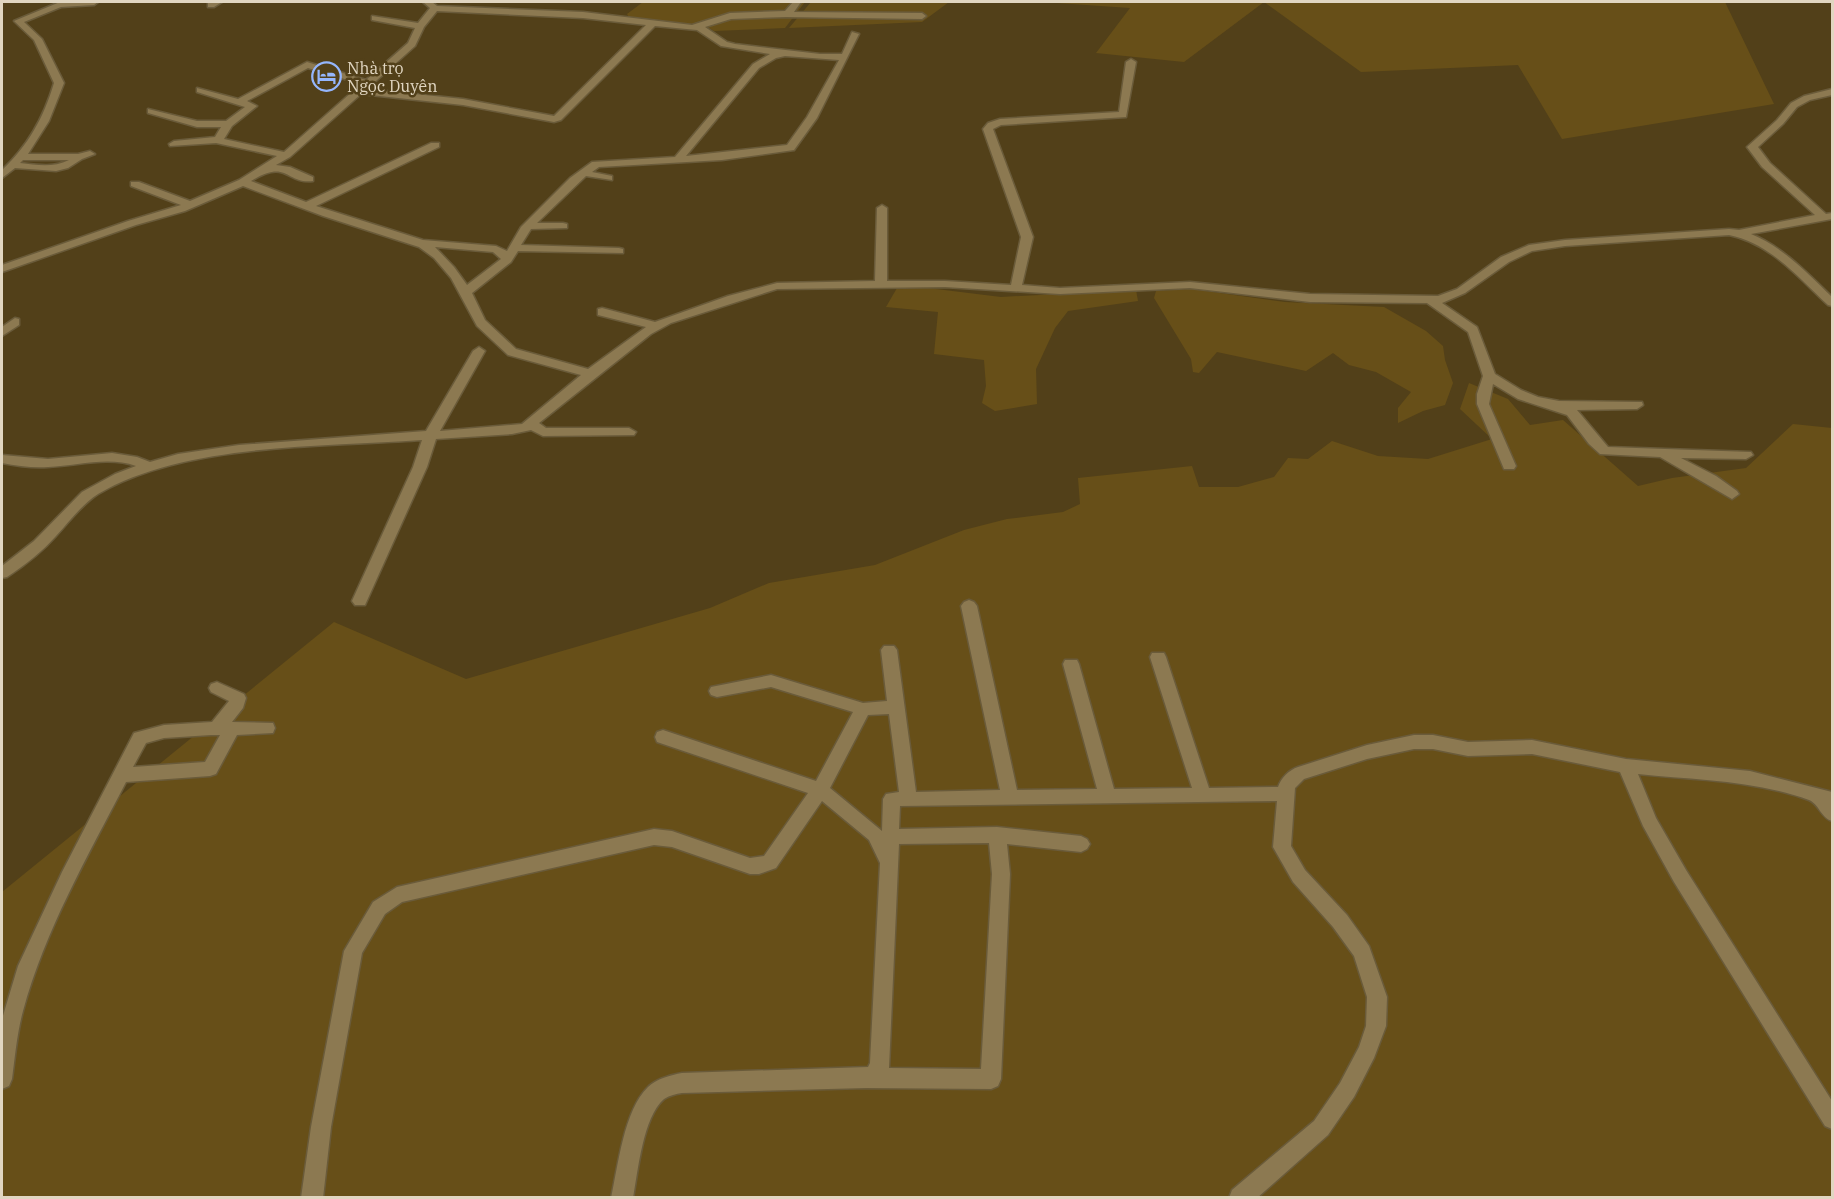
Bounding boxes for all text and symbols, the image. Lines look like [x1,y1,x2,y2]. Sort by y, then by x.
place label: Nhà trọ Ngọc Duyên [347,58,437,96]
hotel icon: Nhà trọ Ngọc Duyên [310,61,342,93]

